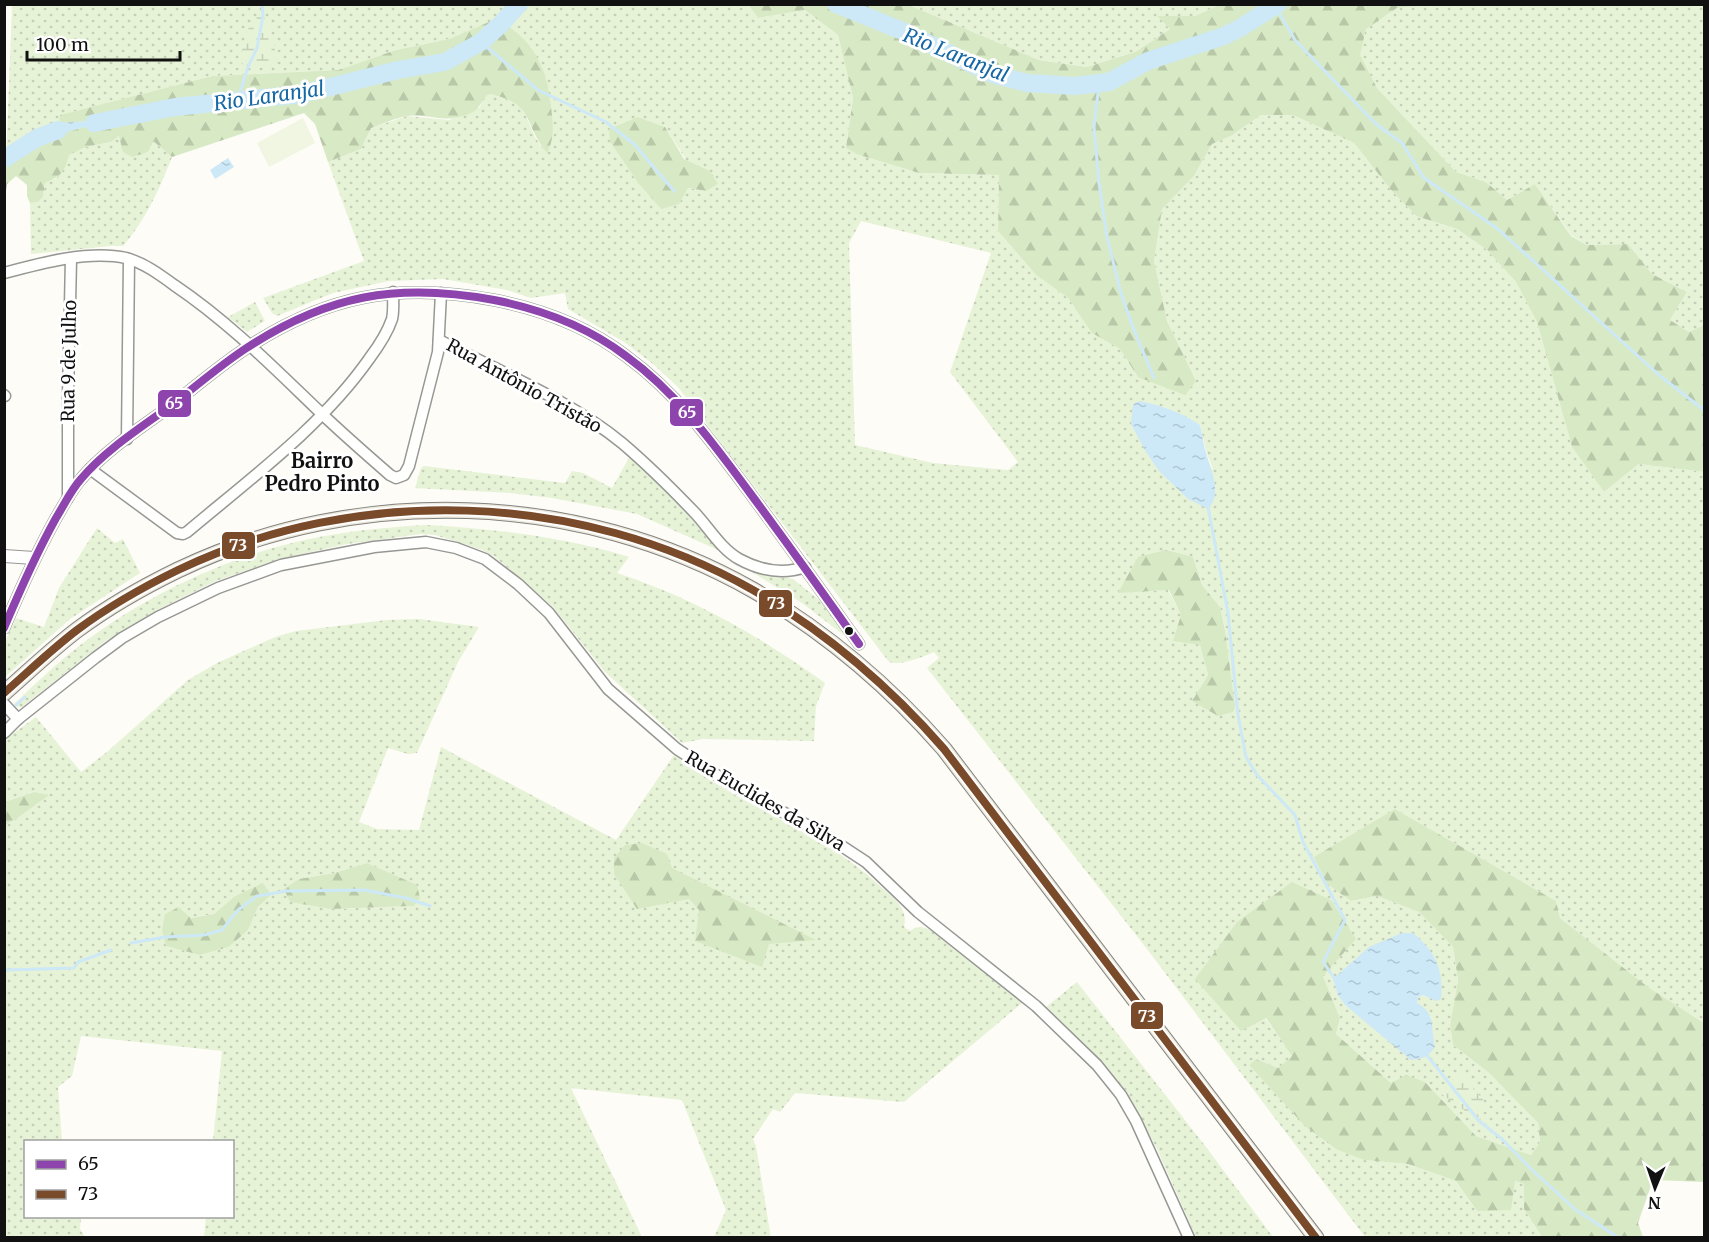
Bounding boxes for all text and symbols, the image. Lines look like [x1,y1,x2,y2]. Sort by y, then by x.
water label: Rio Laranjal [900,22,1013,87]
scale bar [27,24,180,62]
text: 100 m [36,33,89,56]
water label: Rio Laranjal [212,75,326,116]
street label: Rua 9 de Julho [56,300,81,422]
street label: Rua Antônio Tristão [443,333,606,438]
line badge: 65 [157,389,192,418]
text: 65 [165,393,183,413]
line badge: 65 [669,398,704,427]
text: 65 [678,402,696,422]
district label: Bairro Pedro Pinto [265,448,379,496]
line badge: 73 [221,531,256,560]
text: 73 [229,535,247,555]
line badge: 73 [758,589,793,618]
text: 73 [767,593,785,613]
unlabelled marker [843,625,855,637]
street label: Rua Euclides da Silva [681,746,849,856]
line badge: 73 [1130,1001,1164,1030]
text: 73 [1138,1006,1156,1026]
legend [24,1140,234,1218]
text: 65 [78,1152,99,1175]
north arrow [1625,1158,1685,1218]
text: 73 [78,1182,98,1205]
text: N [1647,1193,1661,1213]

